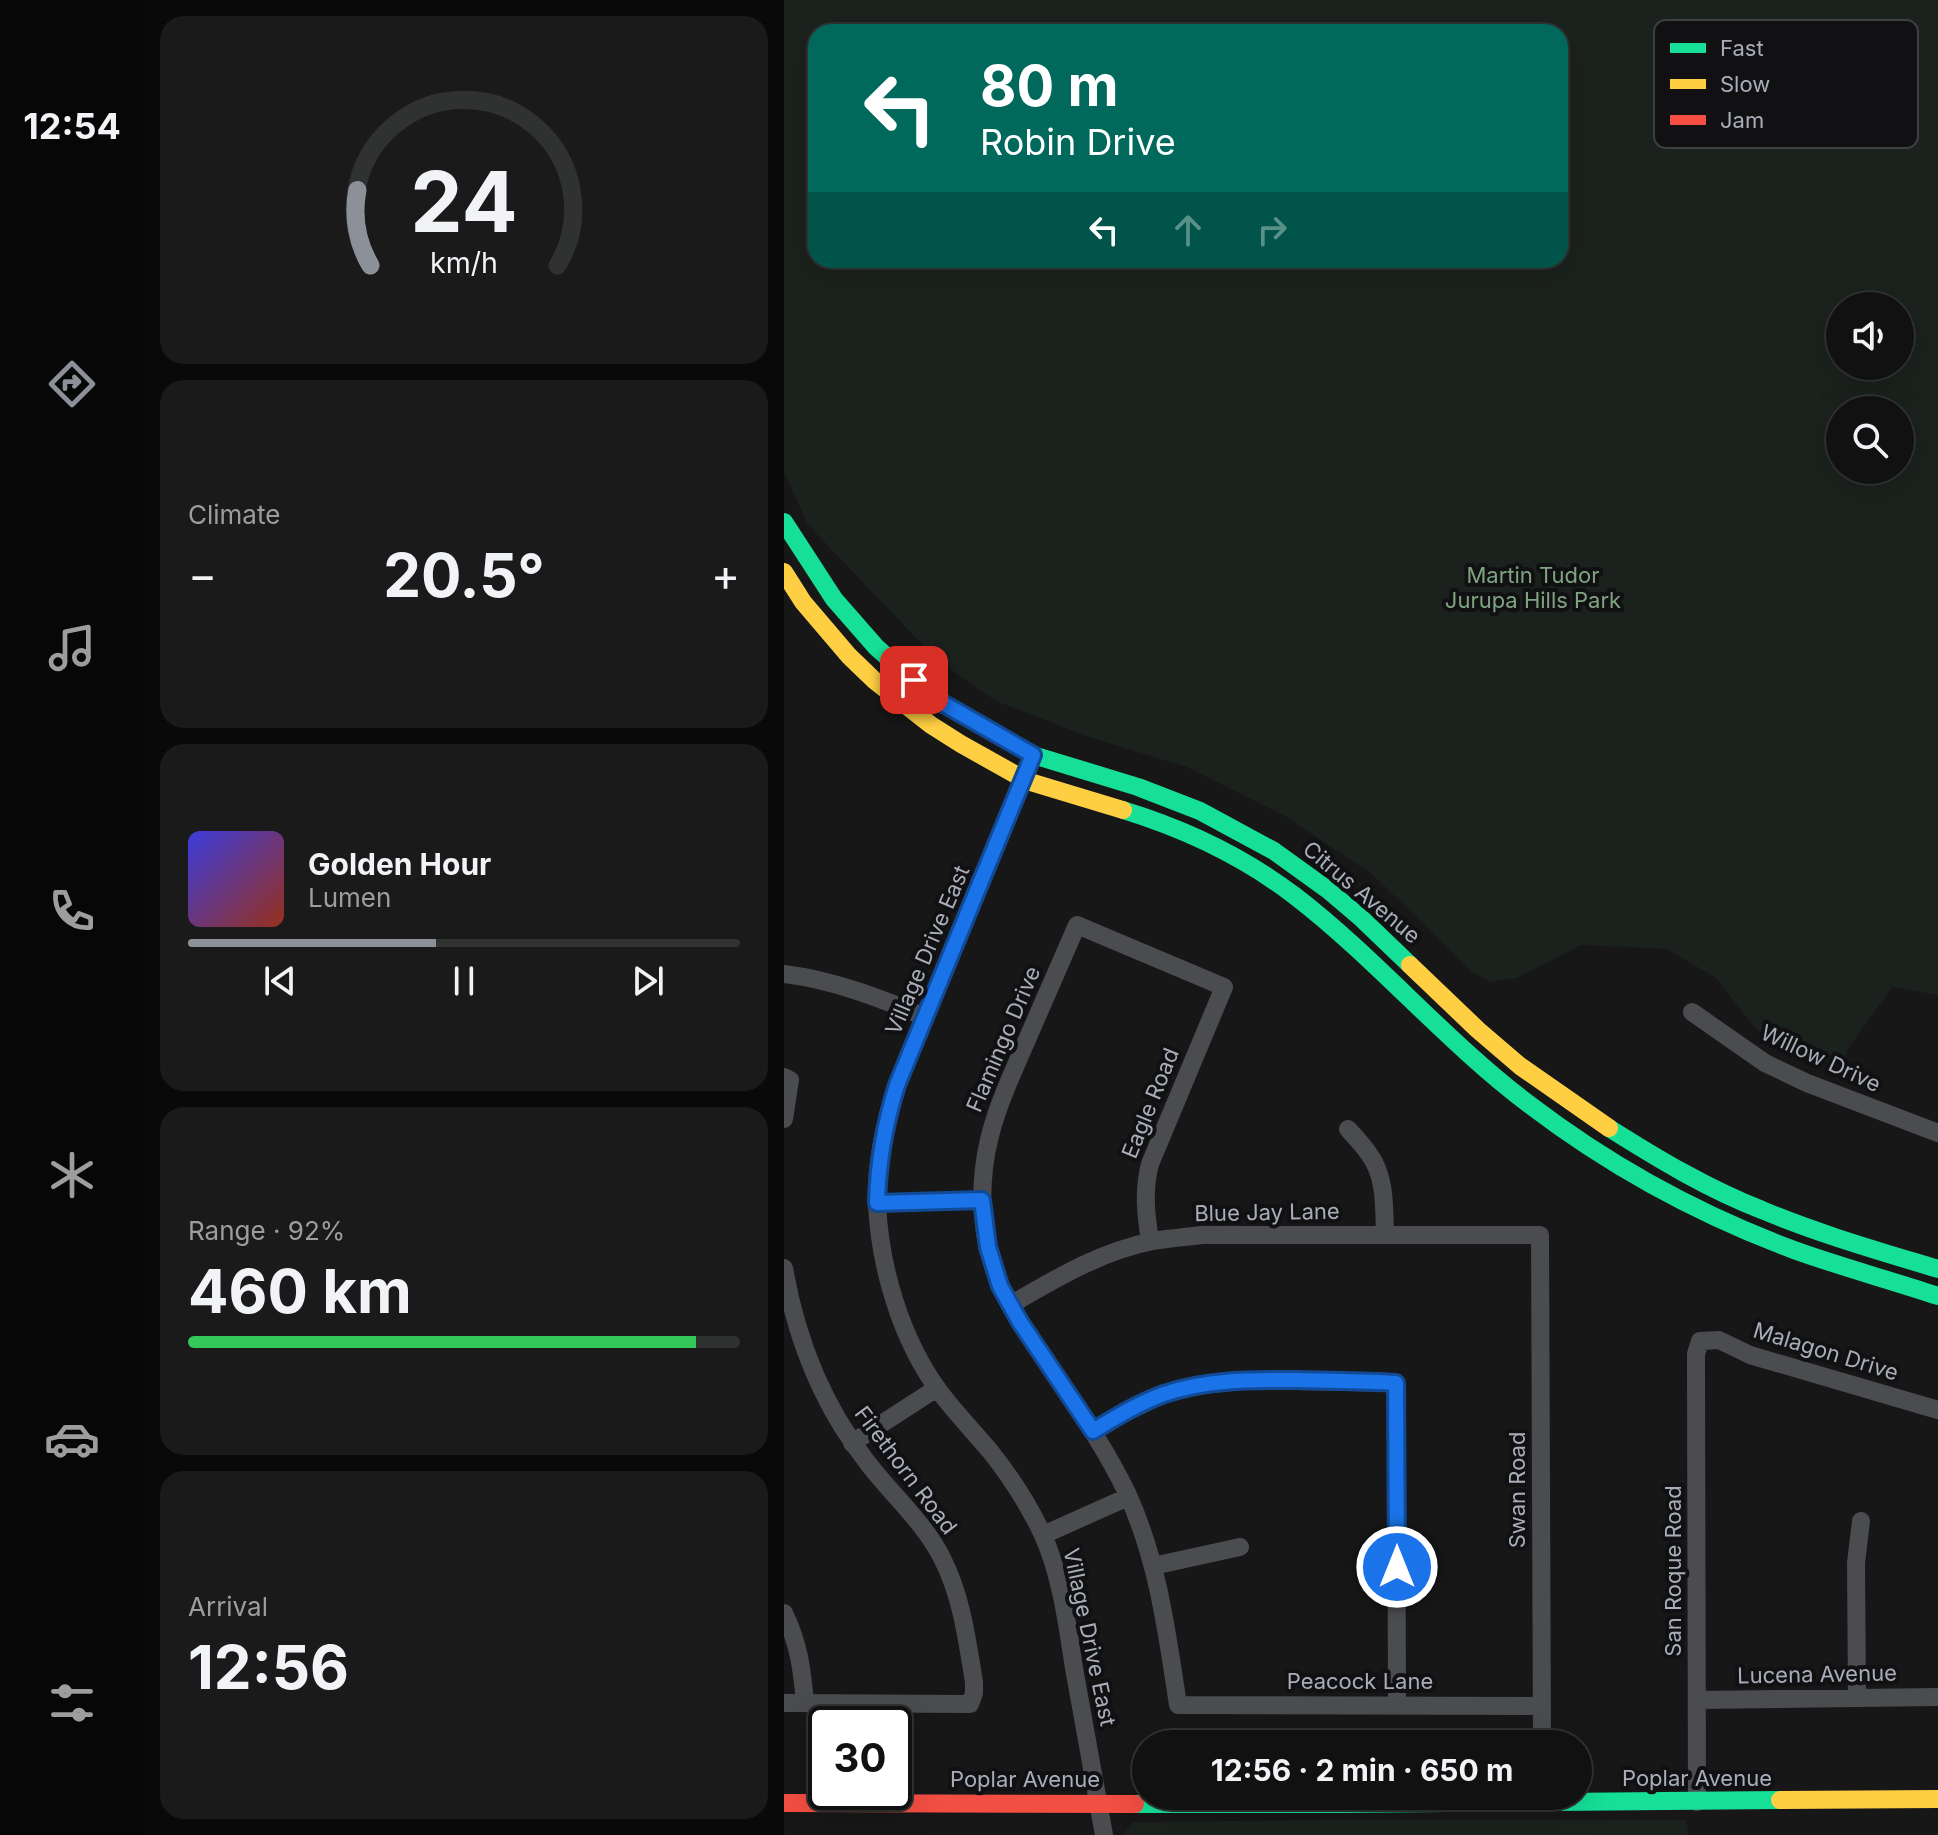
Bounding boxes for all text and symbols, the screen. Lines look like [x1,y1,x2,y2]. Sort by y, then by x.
legend [1654,20,1918,148]
text: Fast [1720,35,1764,61]
text: 80 m [980,52,1119,120]
icon: left [848,56,952,160]
text: Slow [1720,71,1770,97]
text: 12:54 [23,104,121,148]
text: Jam [1720,107,1764,133]
text: Robin Drive [980,120,1176,164]
text: 24 [410,150,518,251]
icon: left [1082,208,1126,252]
icon: ahead [1166,208,1210,252]
icon: right [1250,208,1294,252]
text: km/h [430,245,498,280]
map controls [1826,292,1914,484]
button: sound [1826,292,1914,380]
icon: directions [44,356,100,412]
button: search [1826,396,1914,484]
text: Climate [188,499,280,530]
text: 20.5° [383,539,545,611]
text: − [188,548,217,602]
text: + [711,548,740,602]
park label: Martin Tudor Jurupa Hills Park [1445,562,1621,613]
icon: music [44,620,100,676]
pin [880,646,948,714]
icon: arrive [892,658,936,702]
street label: Citrus Avenue [1298,835,1426,949]
text: Golden Hour [308,846,491,882]
street label: Village Drive East [880,862,974,1038]
text: Lumen [308,882,391,913]
icon: phone [44,883,100,939]
icon: previous [258,959,302,1003]
icon: pause [442,959,486,1003]
icon: next [626,959,670,1003]
street label: Flamingo Drive [961,962,1045,1116]
street label: Willow Drive [1757,1019,1885,1097]
street label: Eagle Road [1116,1044,1184,1162]
icon: climate [44,1147,100,1203]
street label: Blue Jay Lane [1194,1198,1340,1226]
text: Range · 92% [188,1215,345,1246]
text: 460 km [188,1255,412,1327]
street label: Malagon Drive [1750,1317,1902,1385]
street label: Firethorn Road [849,1401,963,1539]
icon: car [44,1411,100,1467]
street label: Swan Road [1504,1432,1530,1548]
street label: San Roque Road [1660,1485,1686,1657]
position arrow [1355,1525,1439,1609]
street label: Village Drive East [1058,1546,1122,1728]
text: Arrival [188,1591,268,1622]
text: 12:56 [188,1631,349,1703]
street label: Lucena Avenue [1737,1660,1897,1688]
street label: Peacock Lane [1287,1668,1433,1694]
icon: filters [44,1675,100,1731]
speed limit sign: 30 [808,1706,912,1810]
text: 12:56 · 2 min · 650 m [1211,1752,1513,1788]
street label: Poplar Avenue [1622,1765,1772,1791]
street label: Poplar Avenue [950,1766,1100,1792]

